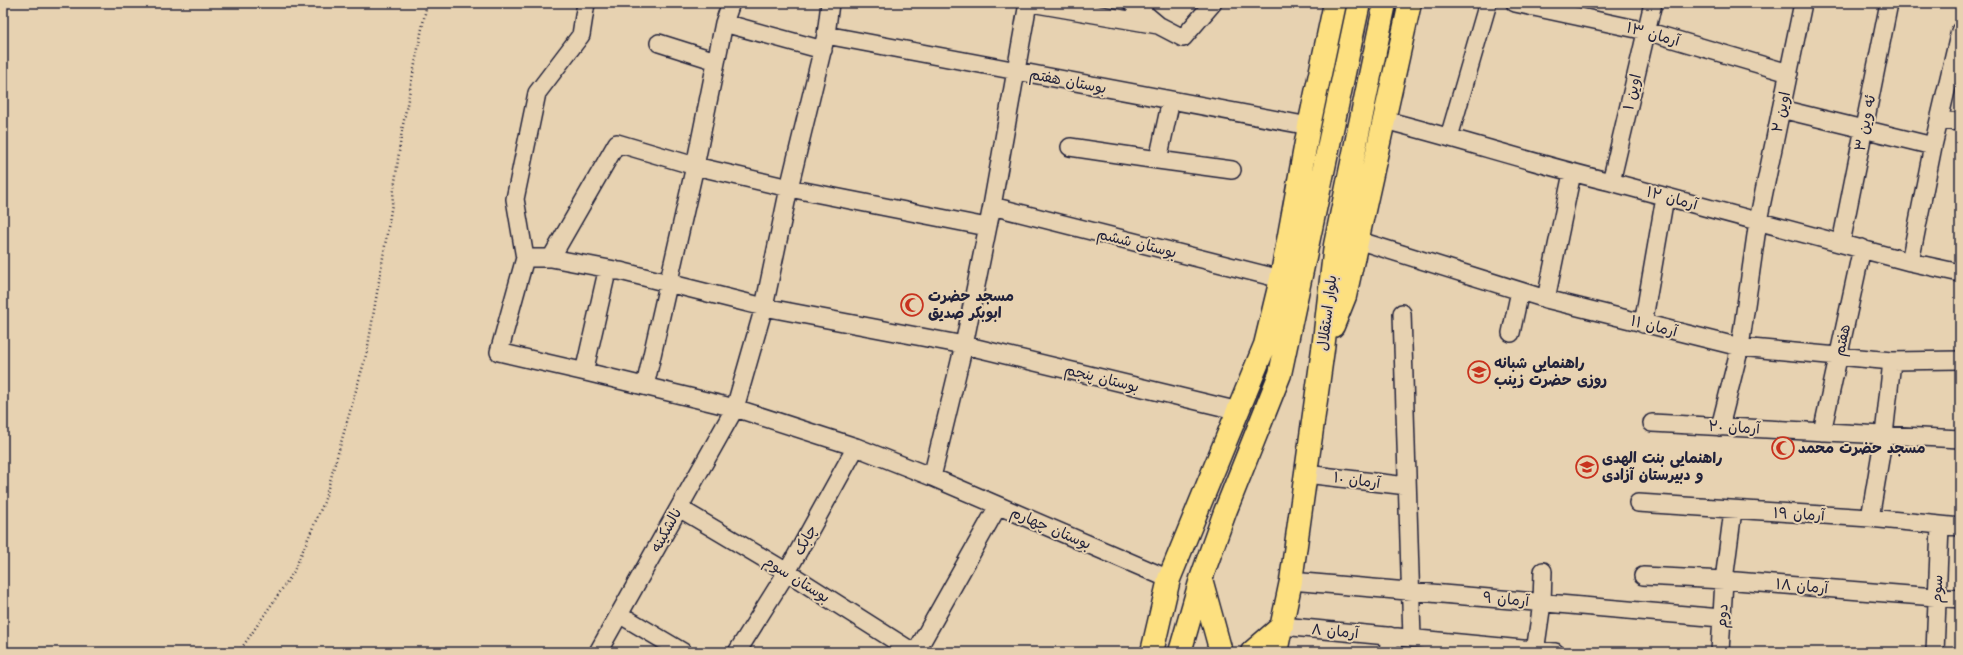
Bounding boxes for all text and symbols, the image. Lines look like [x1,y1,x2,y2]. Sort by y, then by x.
street label: آرمان ۱۳ [1624,17,1683,51]
street label: بوستان هفتم [1027,64,1108,100]
street label: اوین ۱ [1618,72,1646,112]
street label: اوین ۲ [1767,90,1795,134]
street label: ئه وین ۳ [1850,93,1880,153]
street label: آرمان ۱۲ [1644,182,1701,215]
street label: بوستان ششم [1095,223,1179,265]
street label: بلوار استقلال [1312,274,1342,352]
place label: مسجد حضرت ابوبکر صدیق [928,286,1014,323]
mosque icon: مسجد حضرت ابوبکر صدیق [899,292,925,318]
street label: آرمان ۱۱ [1628,311,1681,342]
street label: هفتم [1829,322,1857,358]
place label: راهنمایی شبانه روزی حضرت زینب [1494,353,1607,390]
street label: بوستان پنجم [1062,359,1141,399]
school or university icon: راهنمایی شبانه روزی حضرت زینب [1466,359,1492,385]
street label: آرمان ۲۰ [1708,416,1762,438]
mosque icon: مسجد حضرت محمد [1770,435,1796,461]
place label: مسجد حضرت محمد [1798,438,1925,458]
place label: راهنمایی بنت الهدی و دبیرستان آزادی [1602,448,1723,485]
school or university icon: راهنمایی بنت الهدی و دبیرستان آزادی [1574,454,1600,480]
street label: آرمان ۱۰ [1332,467,1383,493]
street label: بوستان چهارم [1007,502,1094,555]
street label: آرمان ۱۹ [1773,503,1827,525]
street label: نالشکینه [646,504,686,556]
street label: چابک [789,521,821,559]
street label: بوستان سوم [759,551,834,609]
street label: آرمان ۱۸ [1775,574,1830,598]
street label: سوم [1927,574,1949,604]
street label: آرمان ۹ [1482,587,1531,611]
street label: دوم [1711,603,1735,629]
street label: آرمان ۸ [1311,619,1361,643]

